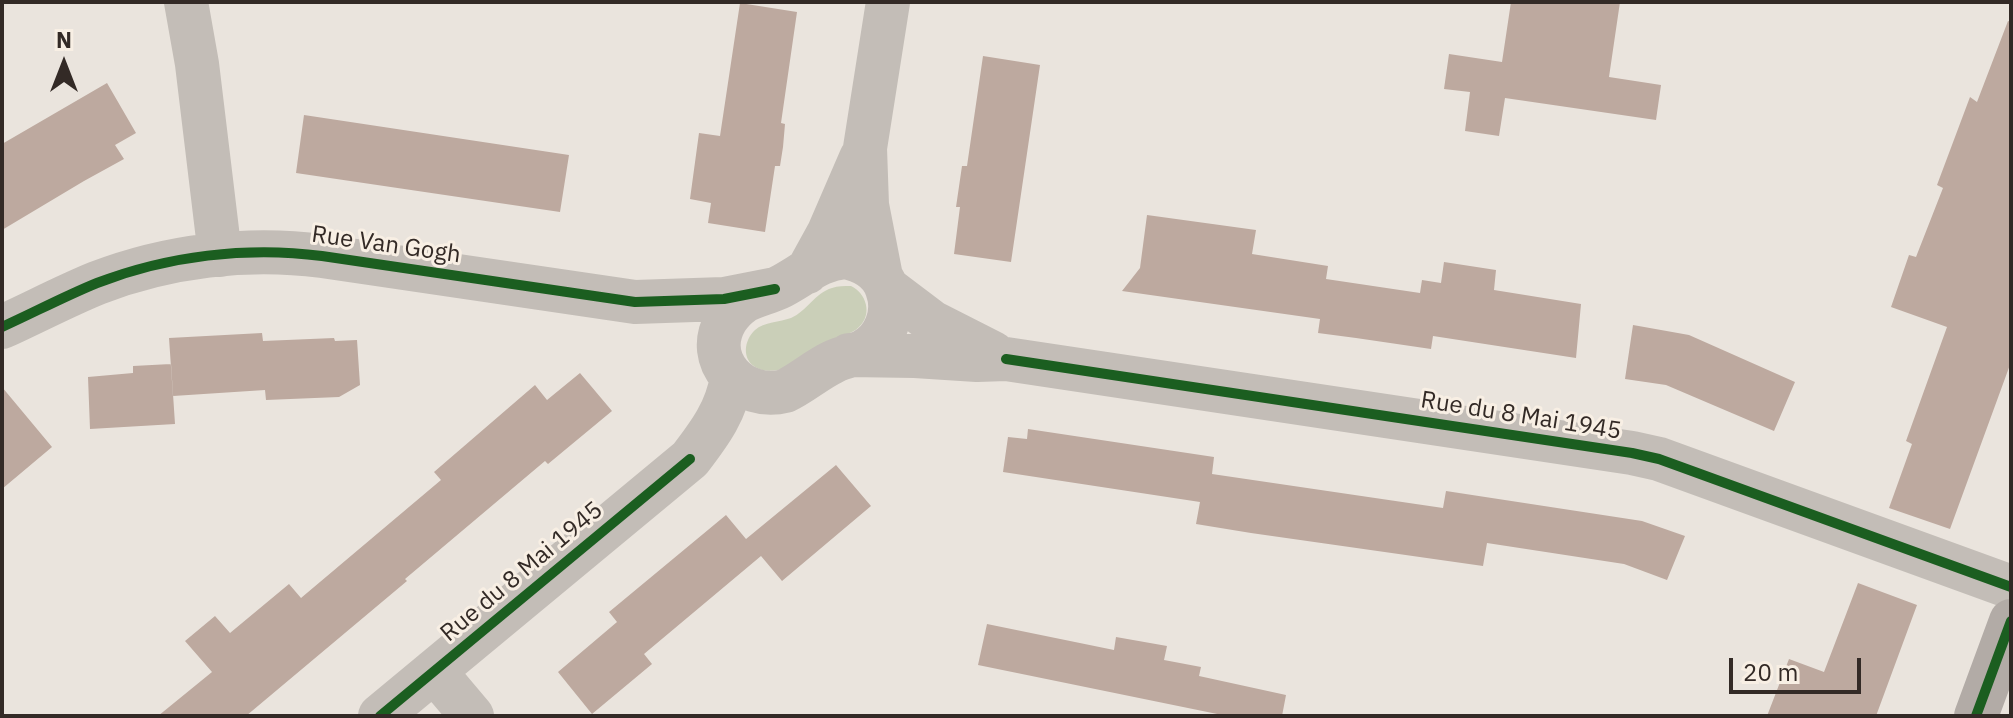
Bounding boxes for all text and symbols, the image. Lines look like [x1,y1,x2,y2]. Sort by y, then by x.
north arrow [24,24,104,104]
text: N [56,25,72,54]
street label: Rue Van Gogh [310,220,462,270]
street label: Rue du 8 Mai 1945 [1419,386,1623,446]
street label: Rue du 8 Mai 1945 [435,496,609,648]
scale bar [1733,642,1865,692]
text: 20 m [1743,656,1798,688]

